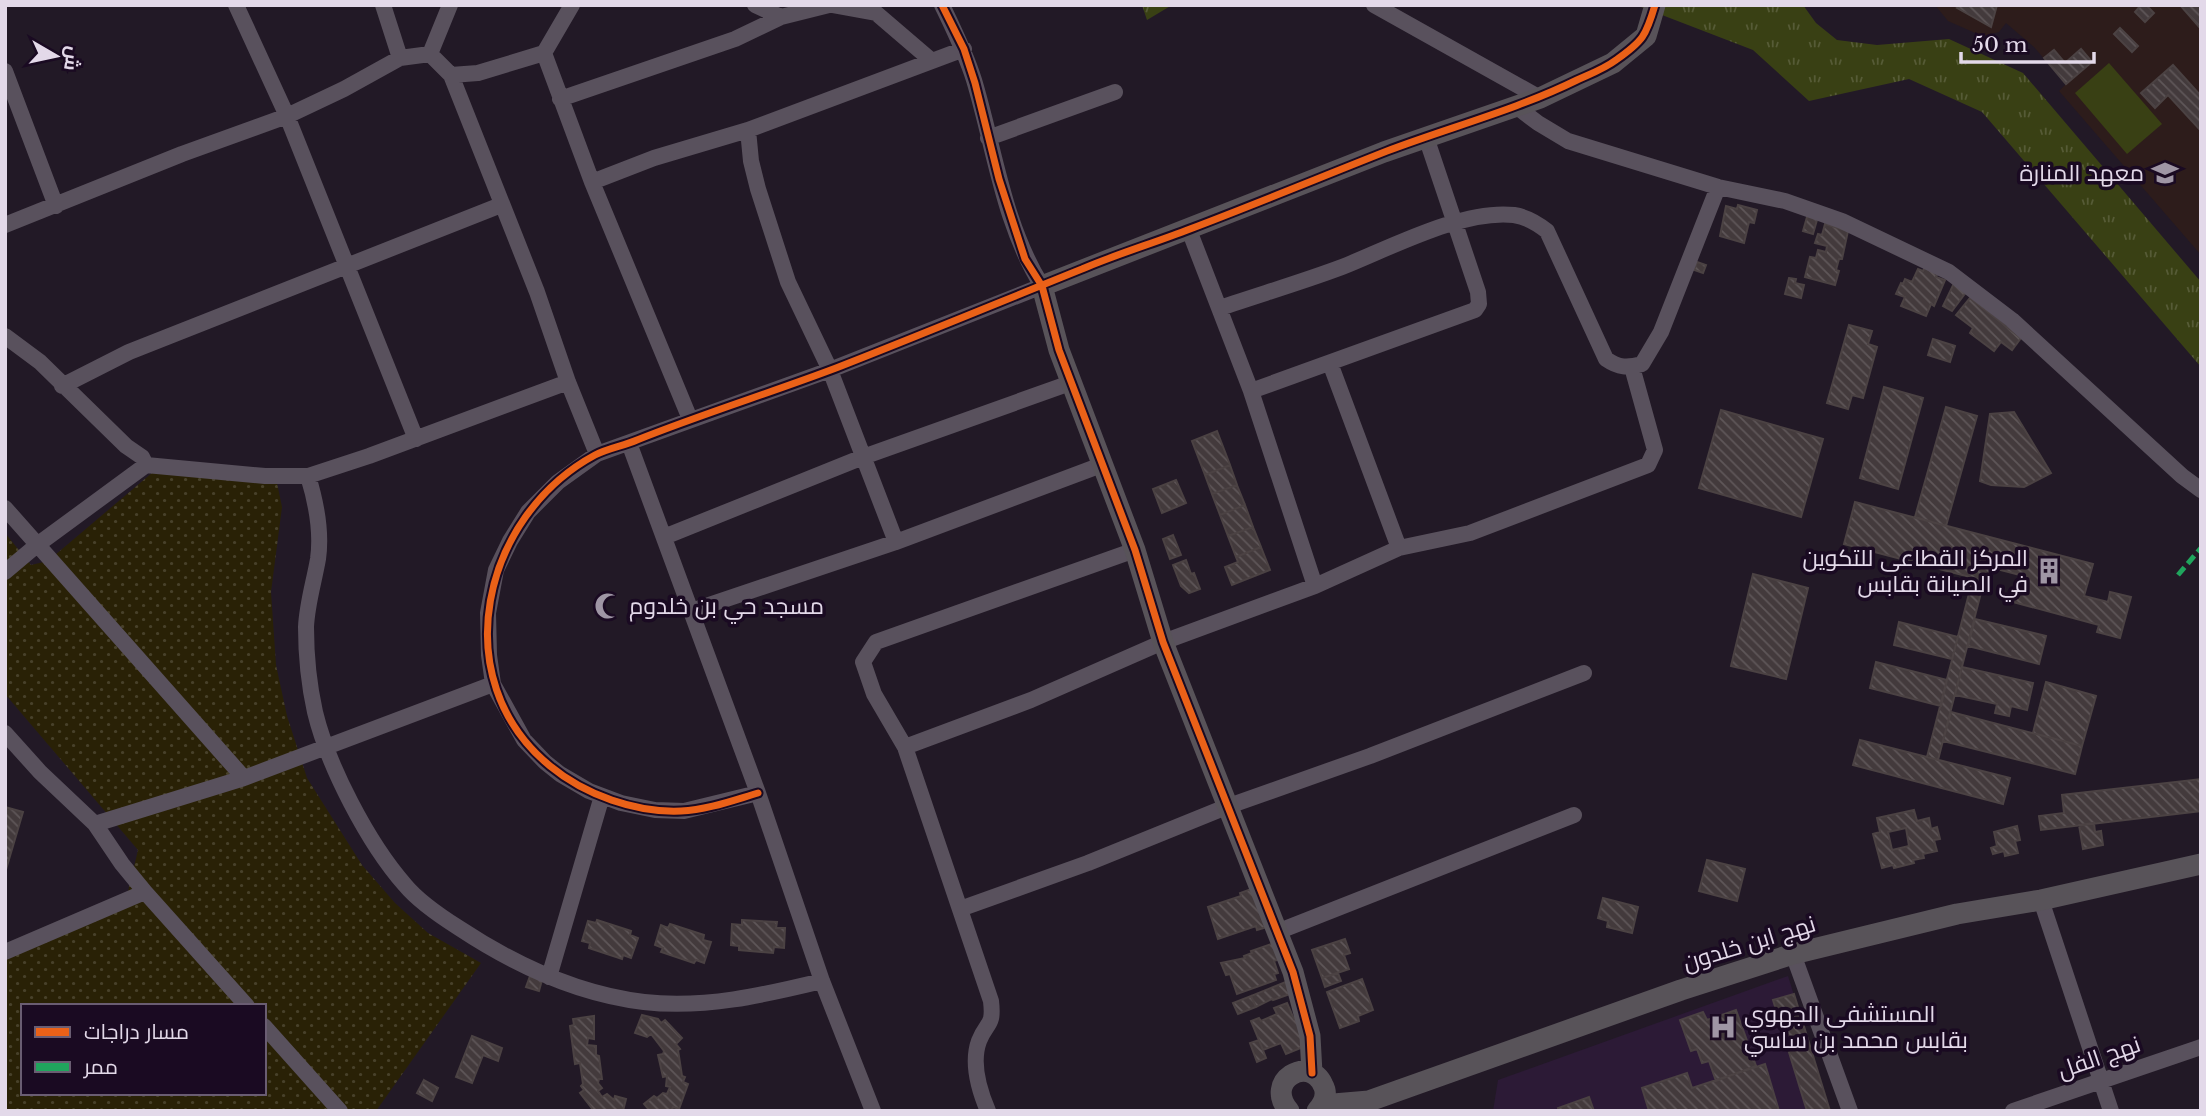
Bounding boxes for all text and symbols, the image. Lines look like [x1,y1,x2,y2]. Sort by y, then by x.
north arrow [21,21,91,91]
scale bar [1961,21,2094,65]
text: 50 m [1972,32,2028,58]
text: ش [59,45,86,72]
school or university icon: معهد المنارة [2150,158,2180,188]
place label: معهد المنارة [2019,159,2144,187]
place label: المركز القطاعى للتكوين في الصيانة بقابس [1803,544,2028,602]
building icon: المركز القطاعى للتكوين في الصيانة بقابس [2034,556,2064,586]
mosque icon: مسجد حي بن خلدوم [593,591,623,621]
place label: مسجد حي بن خلدوم [629,592,824,624]
street label: نهج ابن خلدون [1679,910,1819,978]
place label: المستشفى الجهوي بقابس محمد بن ساسي [1744,1000,1968,1057]
legend [21,1004,266,1095]
hospital icon: المستشفى الجهوي بقابس محمد بن ساسي [1708,1012,1738,1042]
text: مسار دراجات [84,1019,189,1045]
street label: نهج الفل [2054,1030,2145,1086]
text: ممر [83,1054,118,1080]

